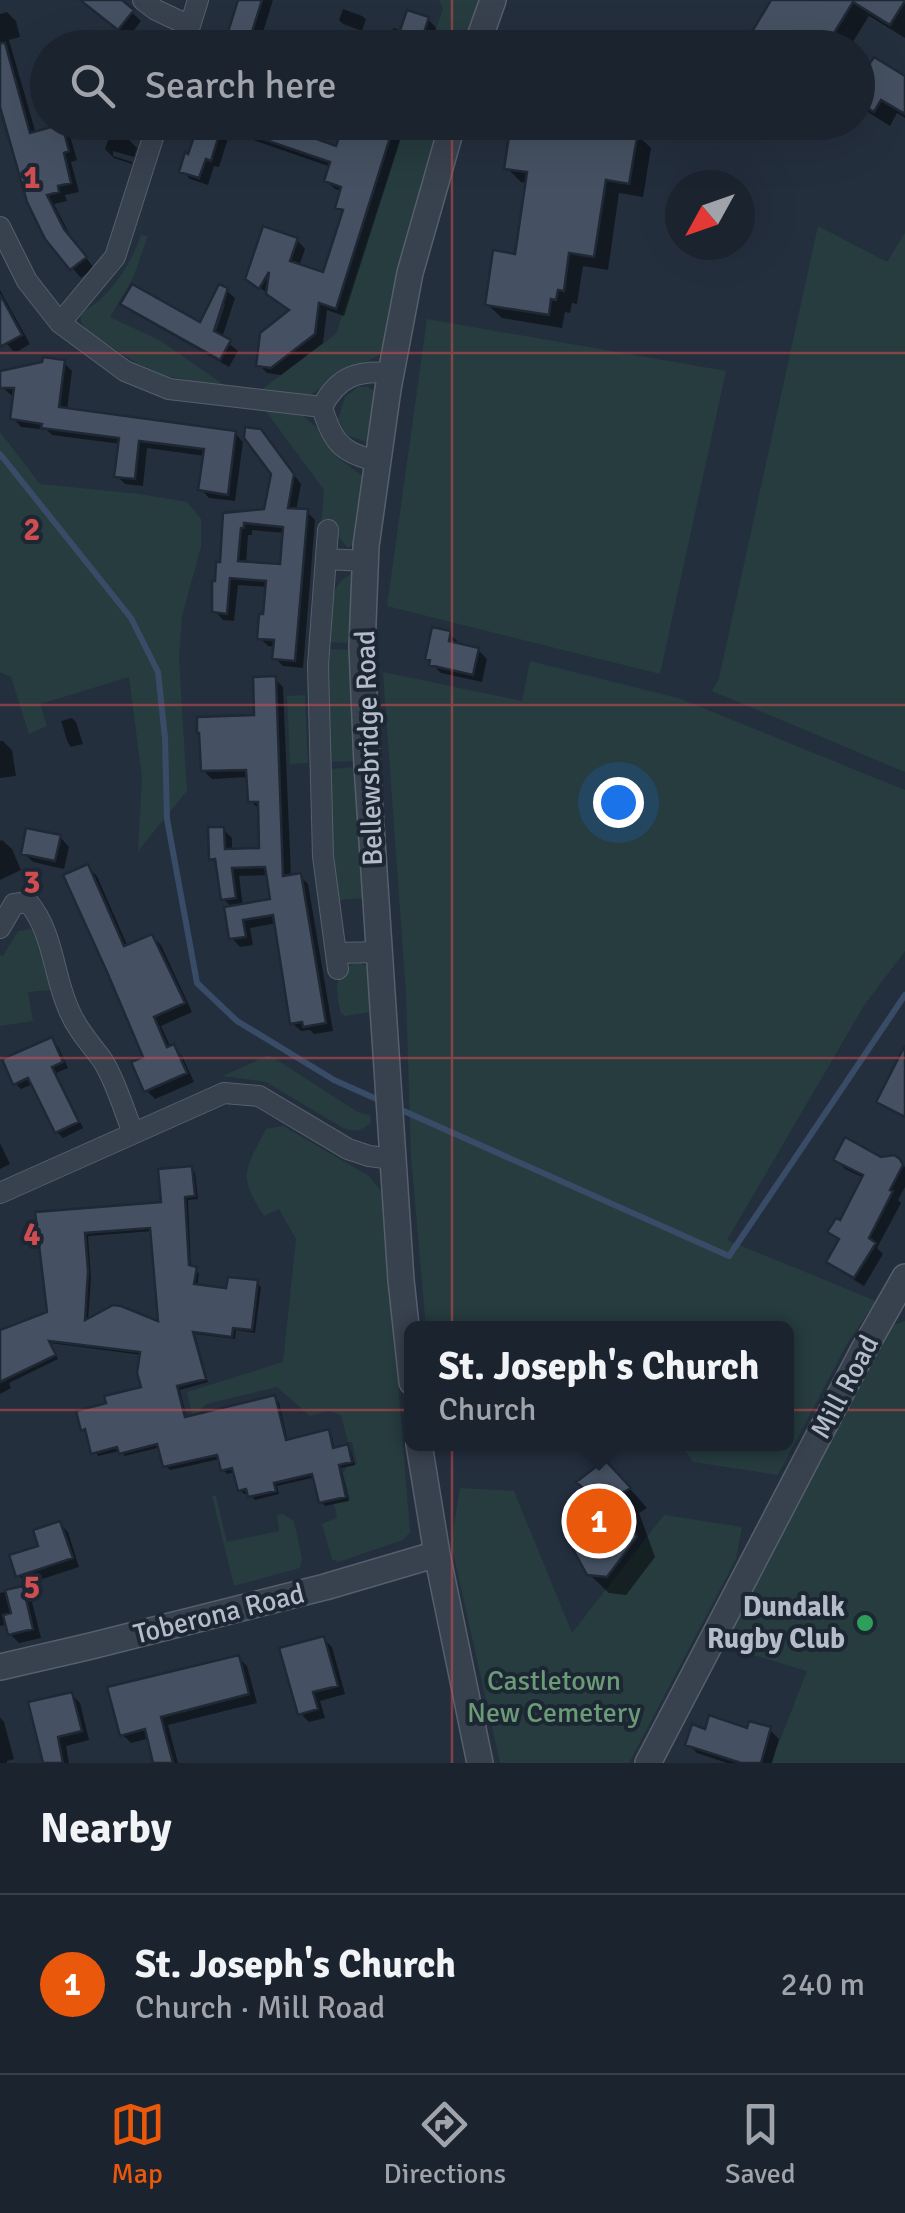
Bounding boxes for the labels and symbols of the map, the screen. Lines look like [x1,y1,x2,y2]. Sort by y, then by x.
text: 1 [23,158,41,197]
north arrow [665,170,755,260]
text: 2 [23,510,41,549]
street label: Bellewsbridge Road [348,630,390,866]
your location [593,777,644,828]
text: 3 [23,863,41,902]
text: 4 [23,1215,41,1254]
street label: Mill Road [804,1329,886,1445]
pin: 1 [566,1484,632,1558]
text: 5 [23,1568,41,1607]
street label: Toberona Road [130,1576,308,1652]
place label: Dundalk Rugby Club [707,1590,845,1656]
marker: Dundalk Rugby Club [854,1612,876,1634]
park label: Castletown New Cemetery [467,1664,641,1730]

